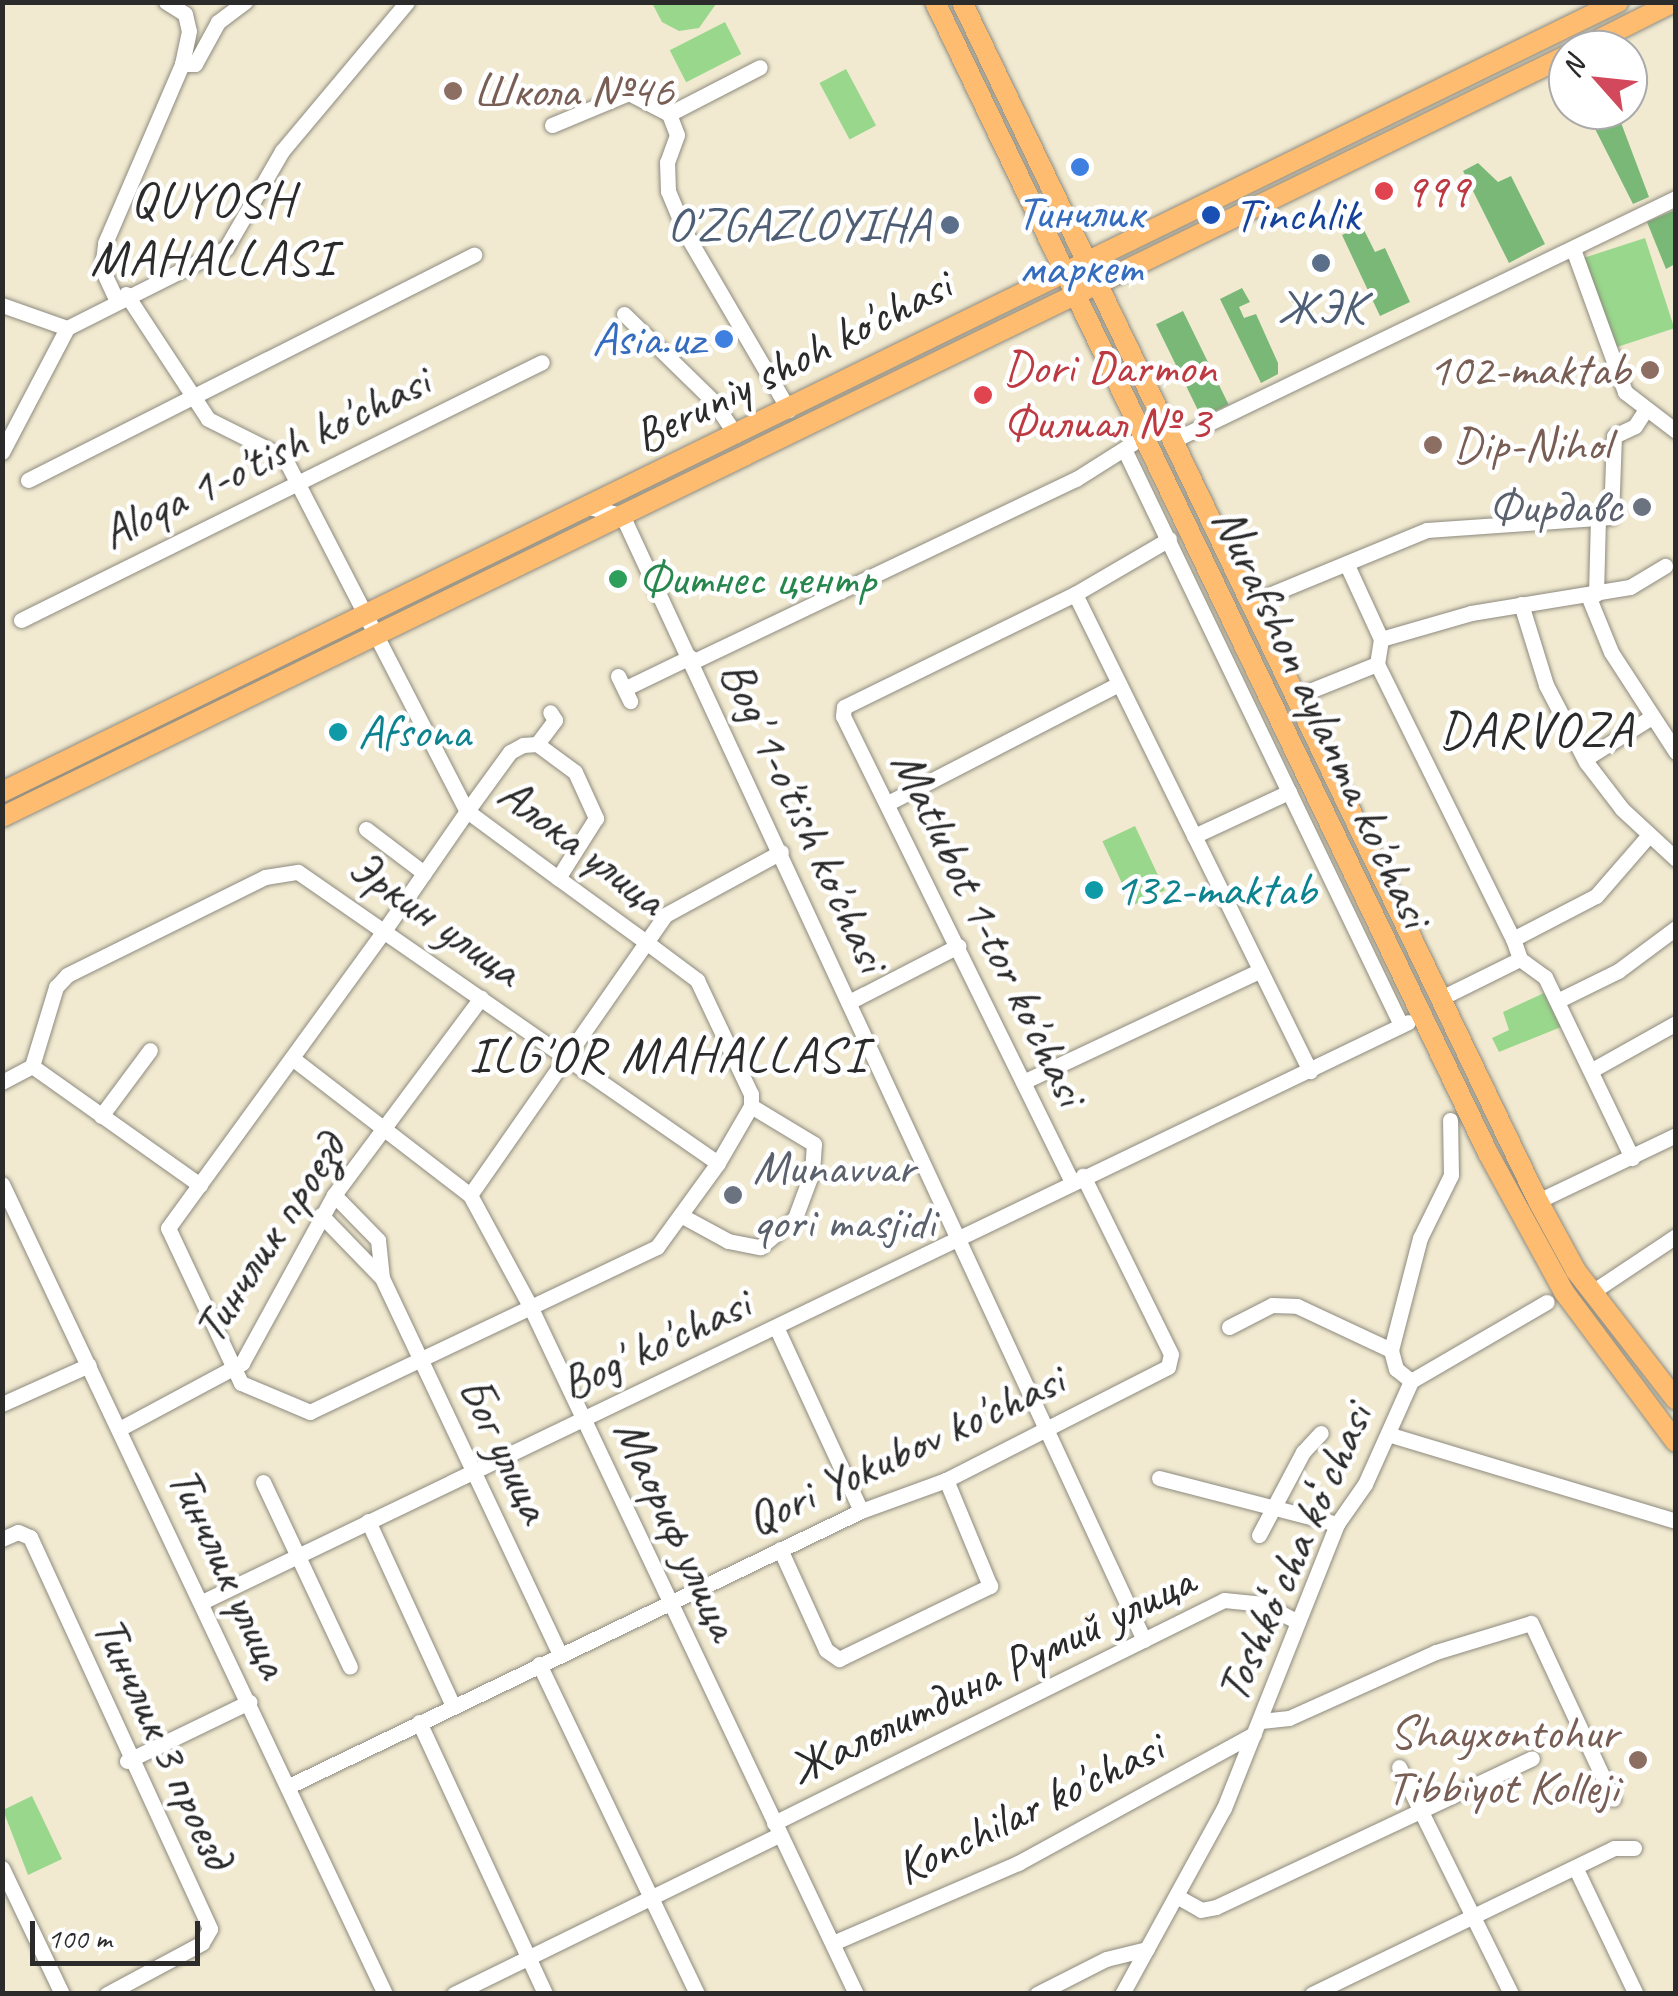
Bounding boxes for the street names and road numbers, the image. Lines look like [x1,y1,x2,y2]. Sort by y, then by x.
street label: Beruniy shoh ko'chasi [624,256,960,466]
street label: Aloqa 1-o'tish ko'chasi [91,353,439,561]
street label: Nurafshon aylanma ko'chasi [1200,499,1444,935]
street label: Bog' 1-o'tish ko'chasi [707,651,901,981]
street label: Matlubot 1-tor ko'chasi [878,741,1100,1115]
street label: Алока улица [486,763,678,929]
street label: Эркин улица [336,837,534,999]
street label: Тинчлик проезд [180,1122,358,1354]
street label: Bog' ko'chasi [551,1275,759,1413]
street label: Qori Yokubov ko'chasi [737,1351,1073,1549]
street label: Бог улица [444,1365,566,1533]
street label: Toshkoʻcha koʻchasi [1203,1395,1385,1711]
street label: Маориф улица [601,1410,753,1648]
street label: Тинчлик улица [154,1455,304,1689]
street label: Жалолитдина Румий улица [778,1551,1204,1799]
street label: Тинчлик 3 проезд [81,1607,247,1877]
street label: Konchilar ko'chasi [886,1719,1172,1897]

